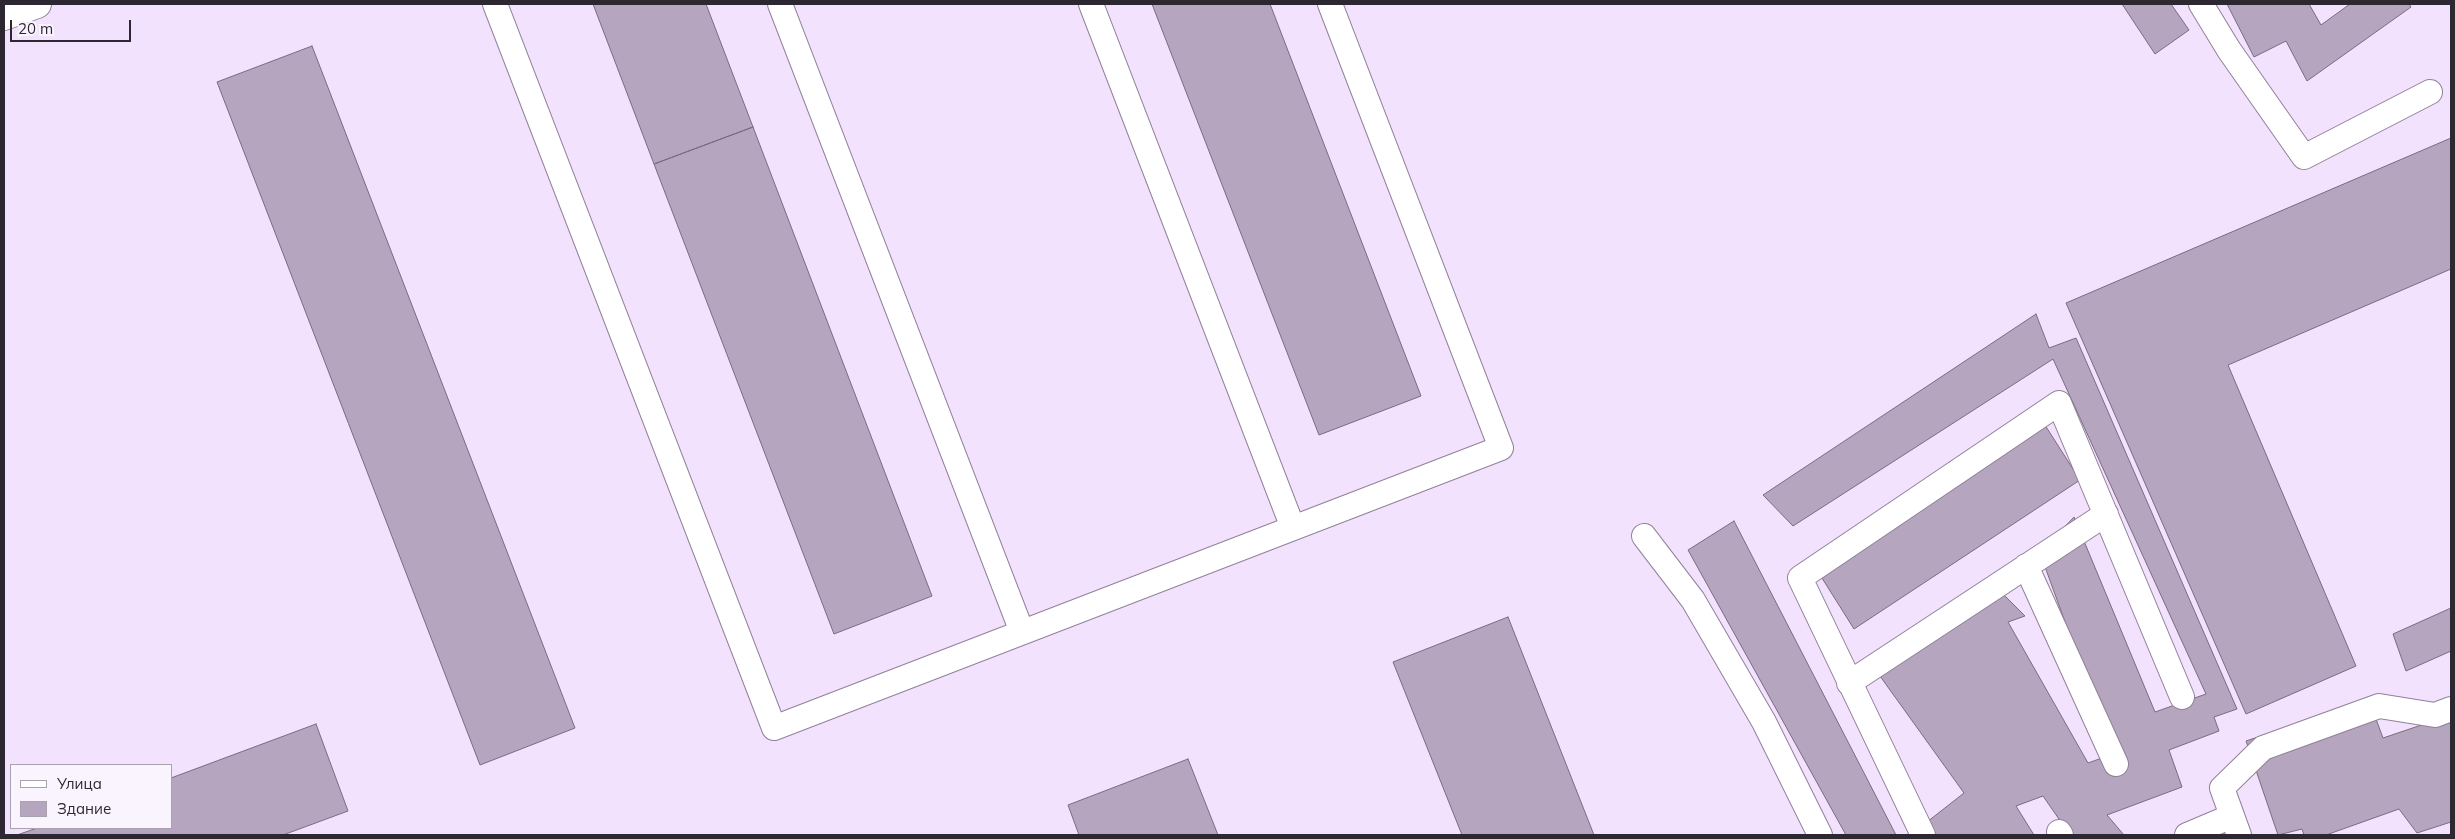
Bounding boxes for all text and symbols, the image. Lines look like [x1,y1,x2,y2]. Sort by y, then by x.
scale bar [12,10,134,42]
text: 20 m [18,19,53,38]
legend [10,764,172,829]
text: Улица [57,774,102,793]
text: Здание [57,799,111,818]

